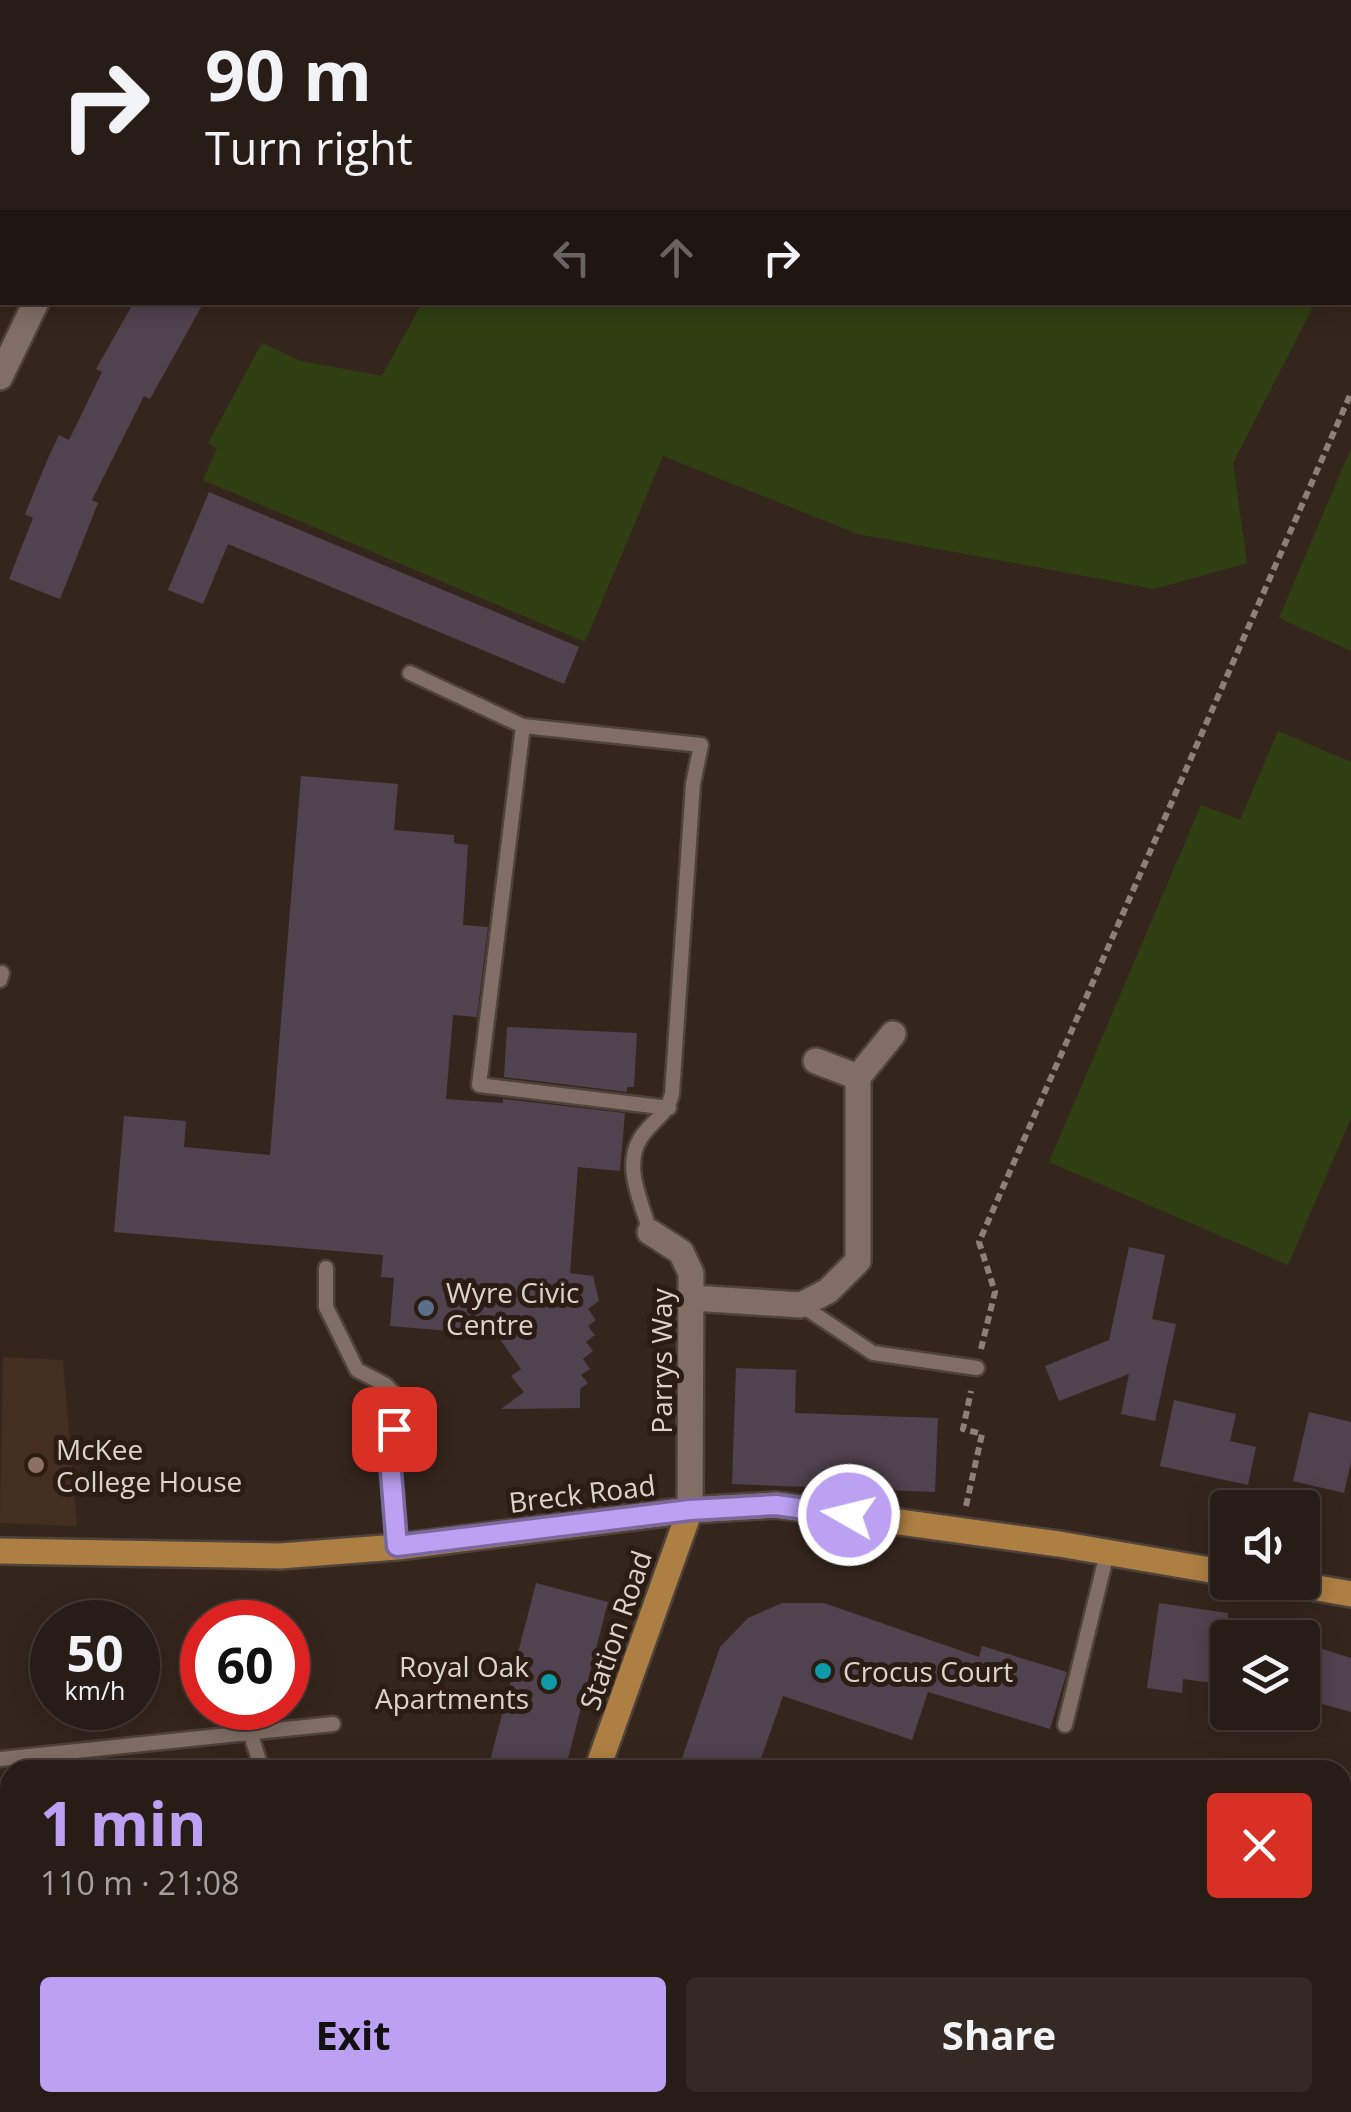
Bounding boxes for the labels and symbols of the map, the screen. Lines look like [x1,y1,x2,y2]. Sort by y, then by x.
place label: Wyre Civic Centre [446,1273,580,1343]
street label: Parrys Way [642,1287,680,1434]
marker: Wyre Civic Centre [415,1297,437,1319]
pin [352,1387,437,1472]
place label: McKee College House [56,1430,242,1500]
marker: McKee College House [25,1454,47,1476]
position arrow [797,1463,901,1567]
street label: Breck Road [506,1465,658,1521]
street label: Station Road [570,1545,660,1715]
speed limit sign: 60 [180,1600,310,1730]
place label: Royal Oak Apartments [375,1647,529,1717]
place label: Crocus Court [843,1652,1013,1690]
marker: Crocus Court [812,1660,834,1682]
marker: Royal Oak Apartments [538,1671,560,1693]

